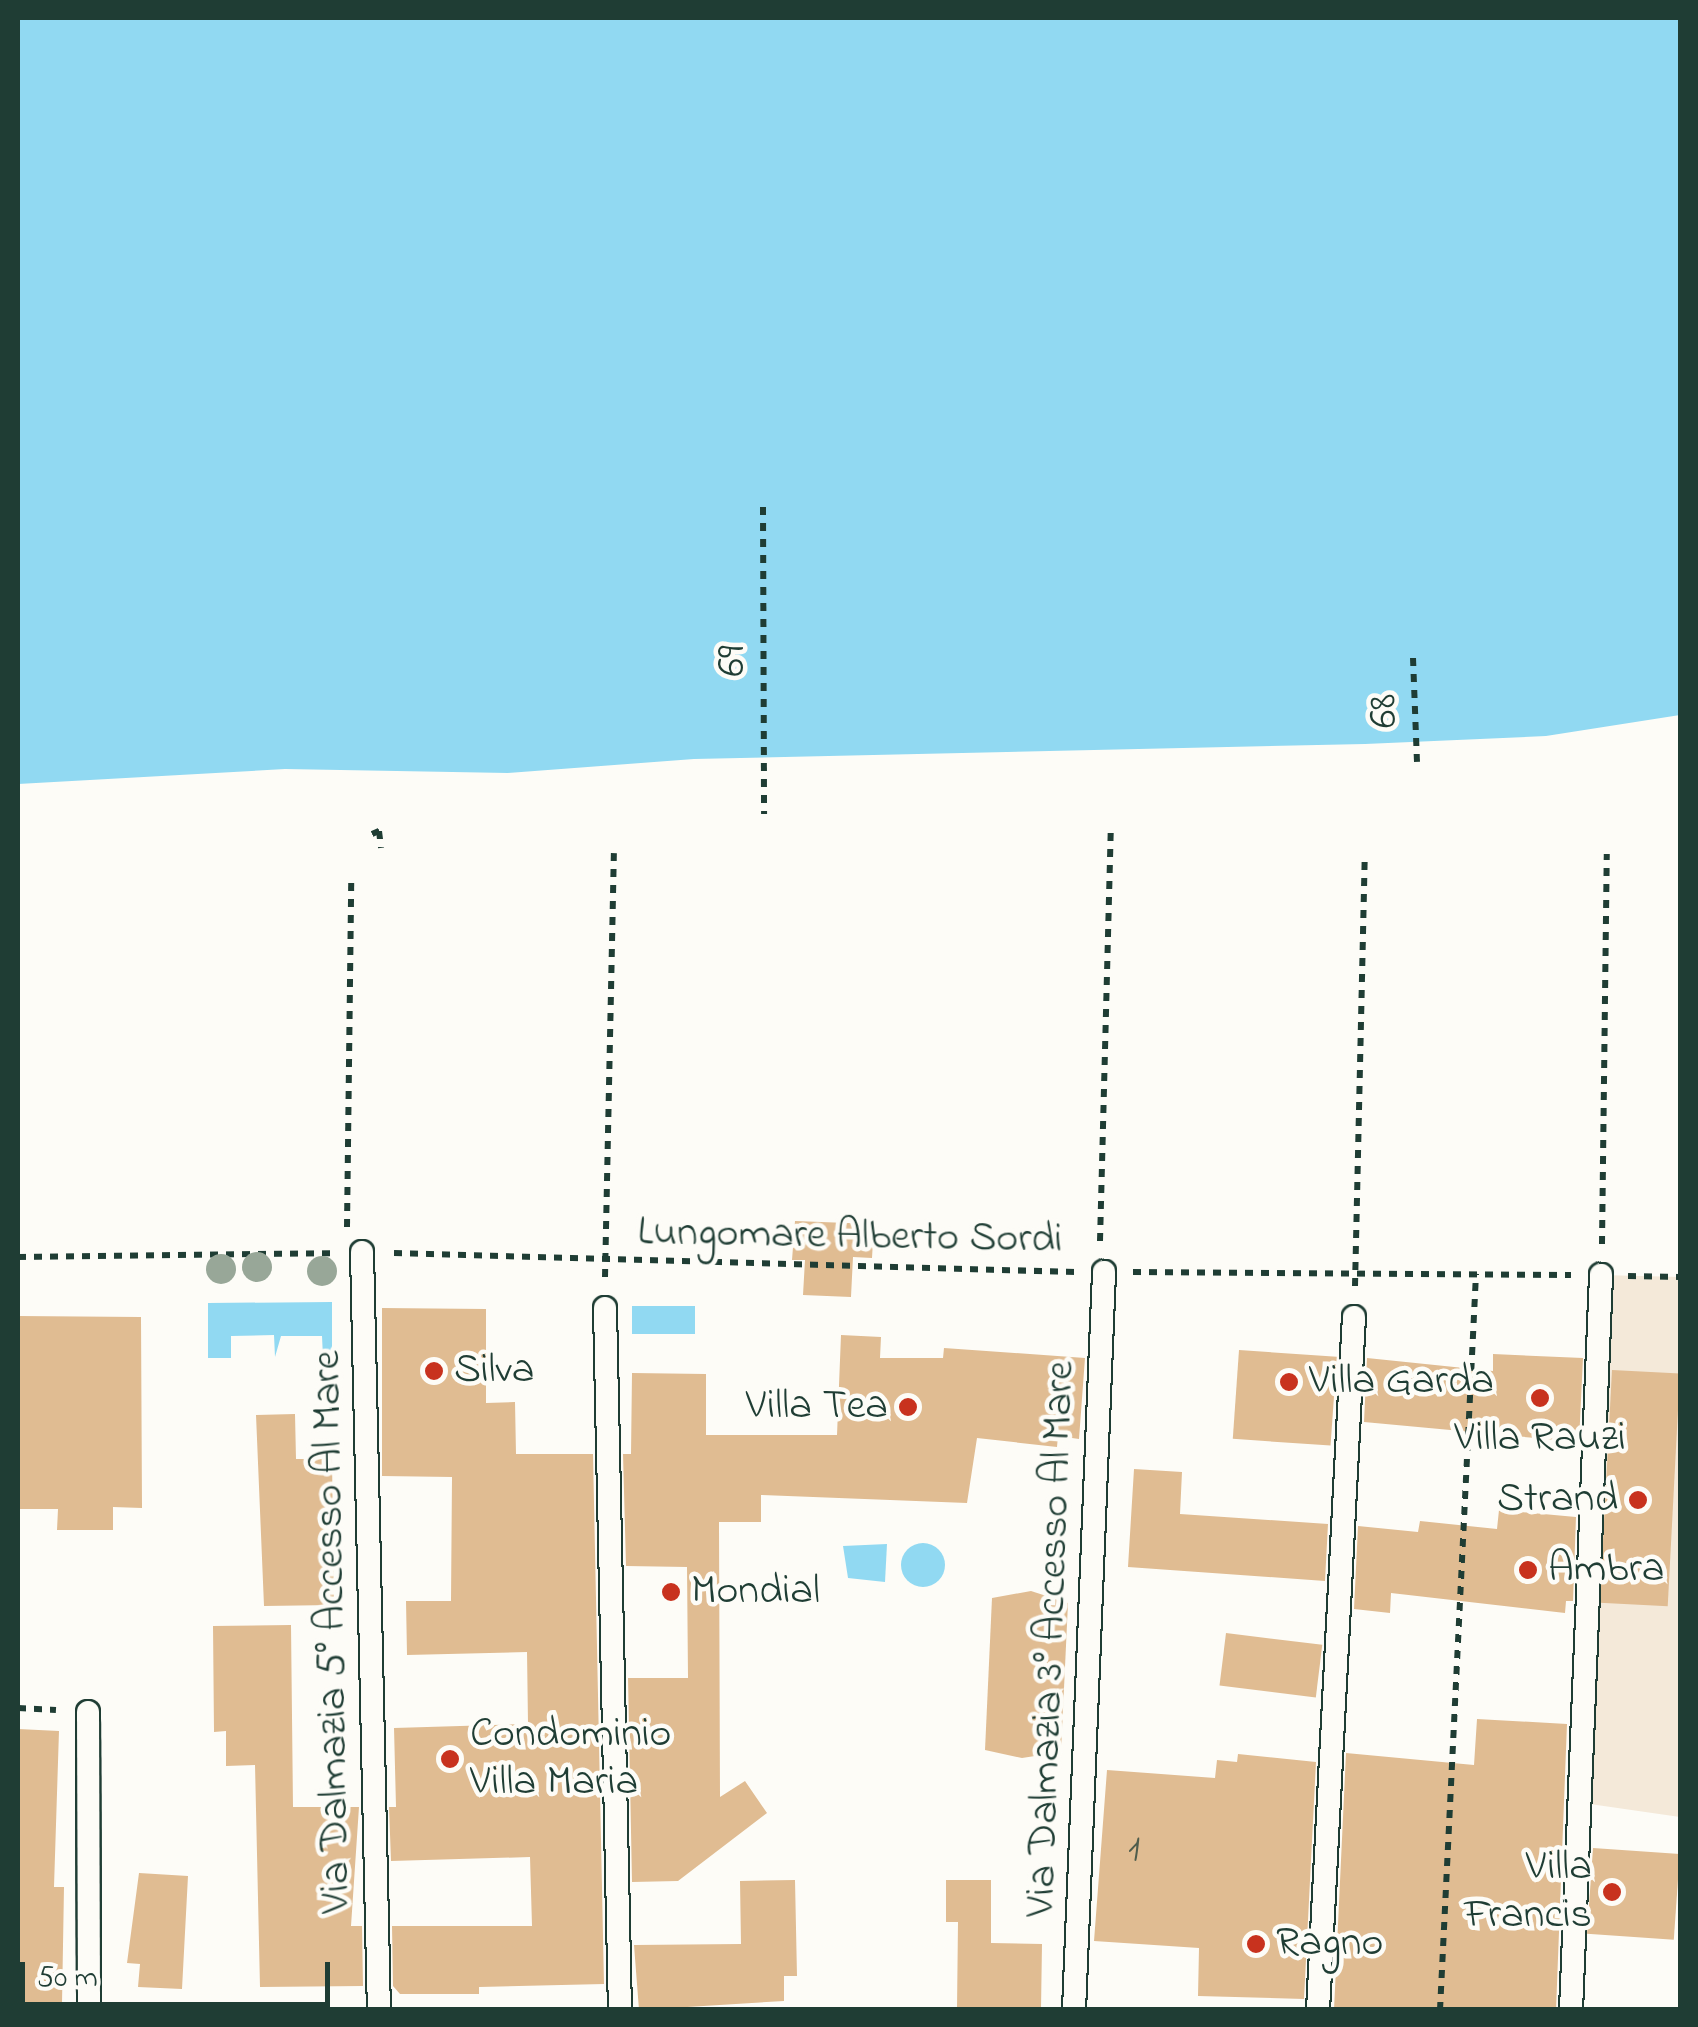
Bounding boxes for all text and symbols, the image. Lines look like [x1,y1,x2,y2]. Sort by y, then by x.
street label: 69 [708,645,758,677]
street label: 68 [1359,693,1411,729]
street label: Lungomare Alberto Sordi [637,1208,1063,1266]
place label: Silva [454,1346,534,1396]
street label: Via Dalmazia 5° Accesso Al Mare [303,1350,363,1914]
place label: Villa Garda [1309,1357,1494,1407]
marker: Silva [423,1360,445,1382]
street label: Via Dalmazia 3° Accesso Al Mare [1017,1360,1087,1918]
marker: Villa Garda [1278,1371,1300,1393]
place label: Villa Tea [746,1382,888,1432]
marker: Villa Rauzi [1529,1387,1551,1409]
marker: Villa Tea [897,1396,919,1418]
place label: Villa Rauzi [1454,1414,1626,1464]
place label: Strand [1497,1475,1618,1525]
marker: Strand [1627,1489,1649,1511]
place label: Ambra [1548,1545,1664,1595]
marker: Ambra [1517,1559,1539,1581]
place label: Mondial [691,1567,820,1617]
marker: Mondial [660,1581,682,1603]
place label: Condominio Villa Maria [470,1710,671,1808]
marker: Condominio Villa Maria [439,1748,461,1770]
house number: 1 [1128,1828,1140,1874]
place label: Villa Francis [1464,1843,1592,1942]
marker: Villa Francis [1601,1881,1623,1903]
place label: Ragno [1276,1919,1383,1969]
marker: Ragno [1245,1933,1267,1955]
scale bar [25,1942,335,2004]
text: 50 m [37,1957,98,2001]

